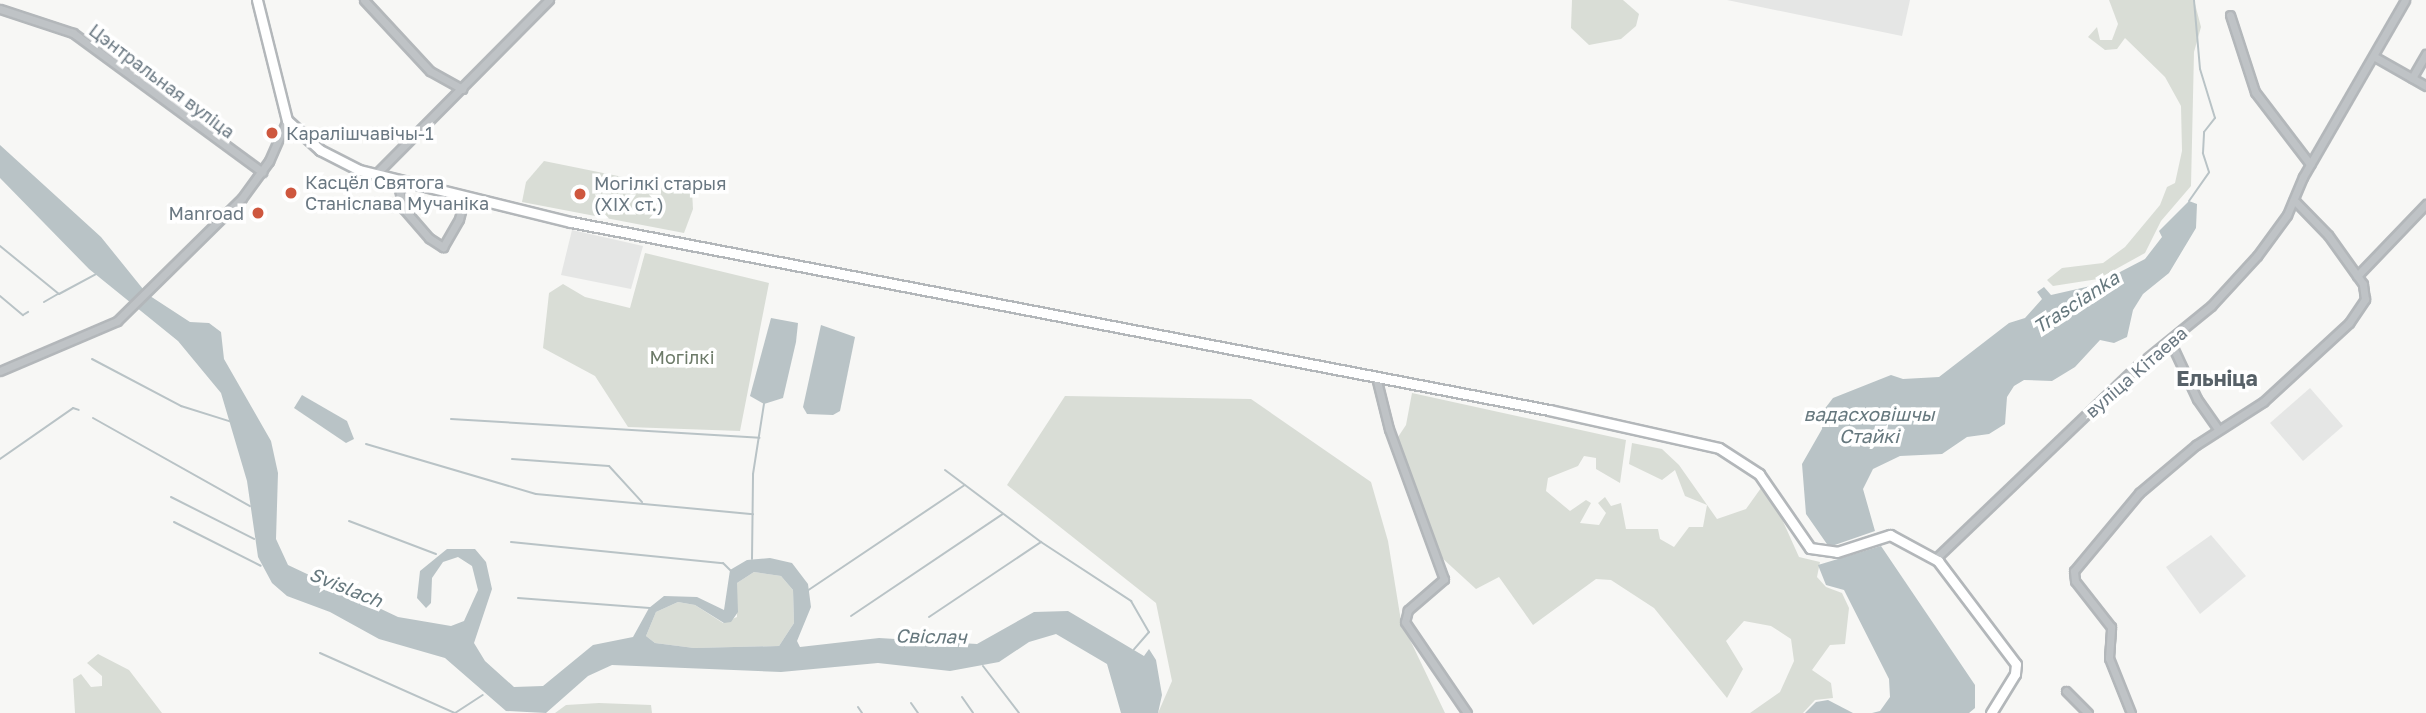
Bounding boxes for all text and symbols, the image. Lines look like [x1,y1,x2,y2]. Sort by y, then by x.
street label: Цэнтральная вуліца [85,19,239,143]
place label: Каралішчавічы-1 [286,122,434,144]
marker: Каралішчавічы-1 [264,125,280,141]
place label: Касцёл Святога Станіслава Мучаніка [305,172,489,214]
place label: Могілкі старыя (XIX ст.) [594,173,726,216]
marker: Касцёл Святога Станіслава Мучаніка [283,185,299,201]
marker: Могілкі старыя (XIX ст.) [572,186,588,202]
place label: Manroad [168,202,244,224]
marker: Manroad [250,205,266,221]
water label: Trascianka [2029,266,2123,338]
street label: вуліца Кітаева [2081,322,2191,422]
park label: Могілкі [649,346,715,368]
district label: Ельніца [2176,365,2258,391]
water label: вадасховішчы Стайкі [1803,403,1935,447]
water label: Svislach [306,562,386,612]
water label: Свіслач [895,624,967,648]

